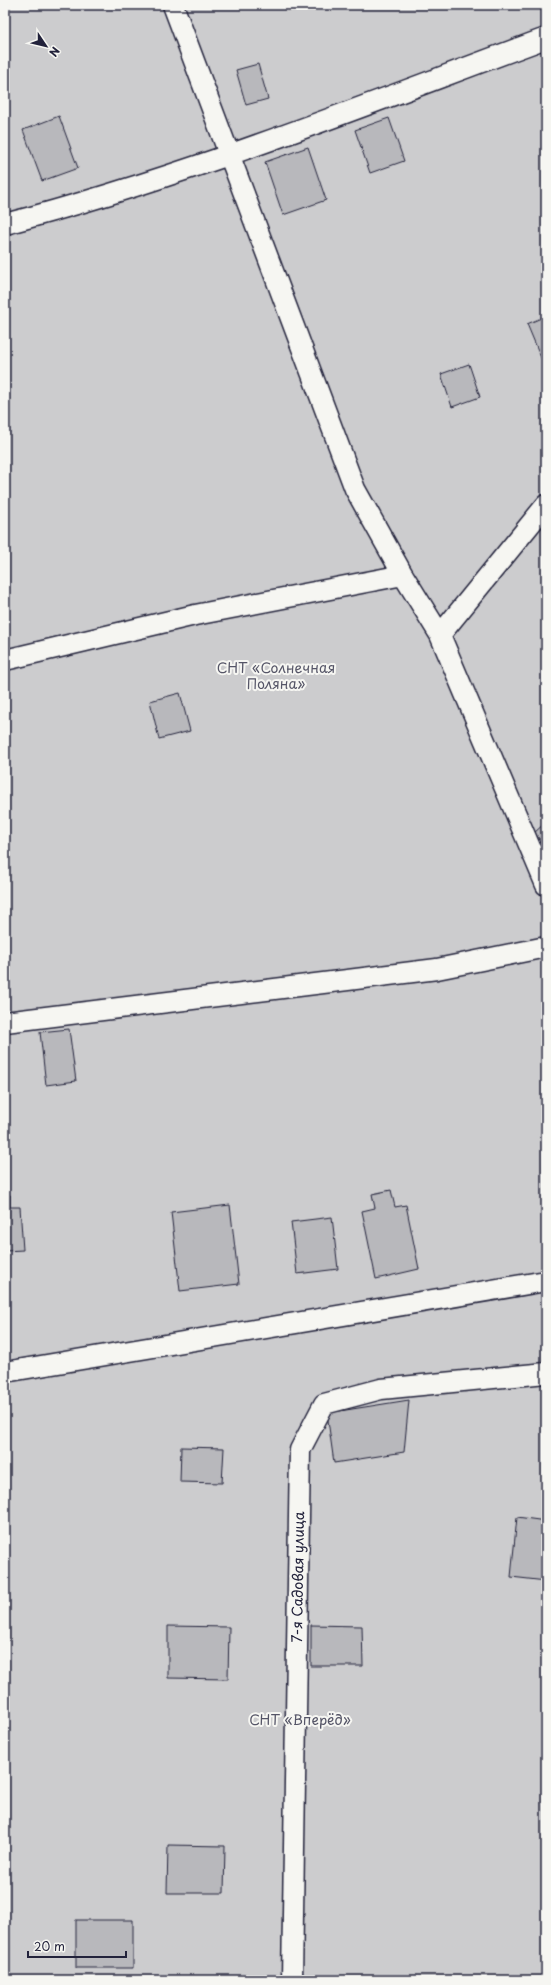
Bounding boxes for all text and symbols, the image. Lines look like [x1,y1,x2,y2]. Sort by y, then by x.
north arrow [26,26,66,66]
text: N [45,44,64,61]
park label: СНТ «Солнечная Поляна» [217,657,335,694]
street label: 7-я Садовая улица [286,1511,309,1643]
park label: СНТ «Вперёд» [249,1709,351,1730]
scale bar [28,1933,126,1959]
text: 20 m [34,1937,65,1955]

